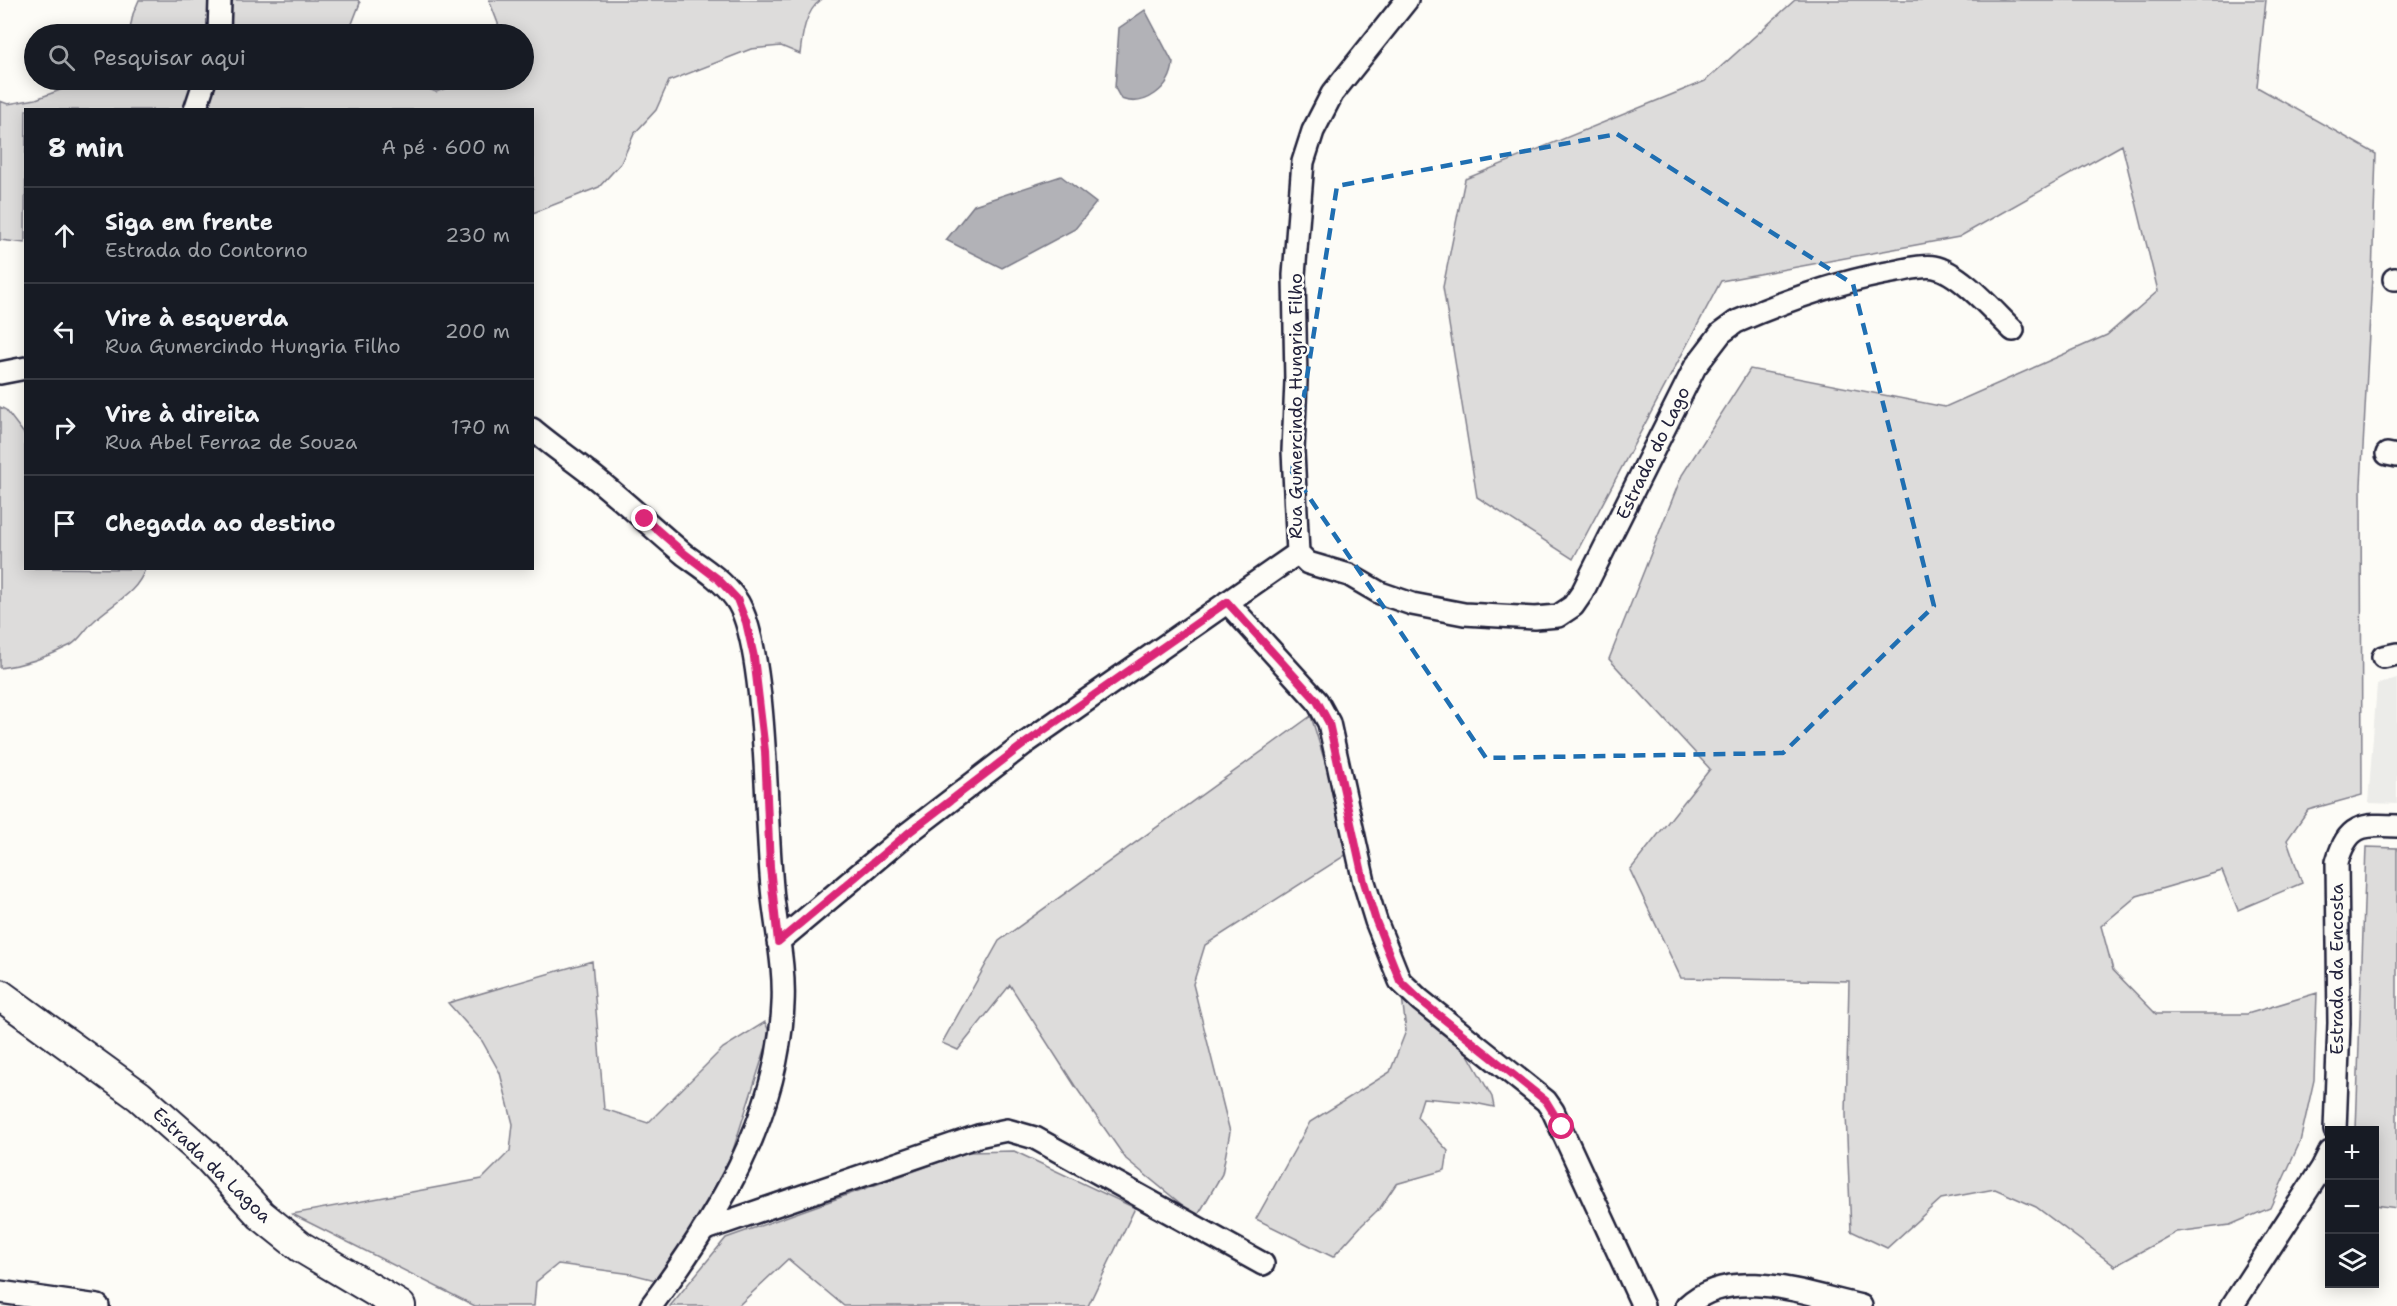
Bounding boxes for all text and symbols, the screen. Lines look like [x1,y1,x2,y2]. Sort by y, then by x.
search box [24,24,534,90]
icon: search [45,41,78,74]
text: Pesquisar aqui [93,43,246,72]
text: 8 min [48,130,124,165]
text: A pé · 600 m [381,134,510,160]
text: Siga em frente [105,208,273,237]
icon: ahead [48,219,81,252]
text: 230 m [445,222,510,248]
text: Estrada do Contorno [105,237,308,263]
street label: Rua Gumercindo Hungria Filho [1284,273,1308,539]
text: Vire à esquerda [105,304,288,333]
icon: left [48,315,81,348]
text: 200 m [445,318,510,344]
text: Rua Gumercindo Hungria Filho [105,333,401,359]
street label: Estrada do Lago [1610,383,1696,523]
text: Vire à direita [105,400,259,429]
icon: right [48,411,81,444]
text: 170 m [451,414,510,440]
text: Rua Abel Ferraz de Souza [105,429,357,455]
route end [631,505,657,531]
icon: arrive [48,507,81,540]
text: Chegada ao destino [105,509,336,538]
street label: Estrada da Encosta [2325,883,2349,1055]
street label: Estrada da Lagoa [147,1102,277,1228]
route start [1548,1113,1574,1139]
map controls [2325,1126,2379,1288]
button: + [2325,1126,2379,1180]
button: − [2325,1180,2379,1234]
button: layers [2325,1234,2379,1288]

